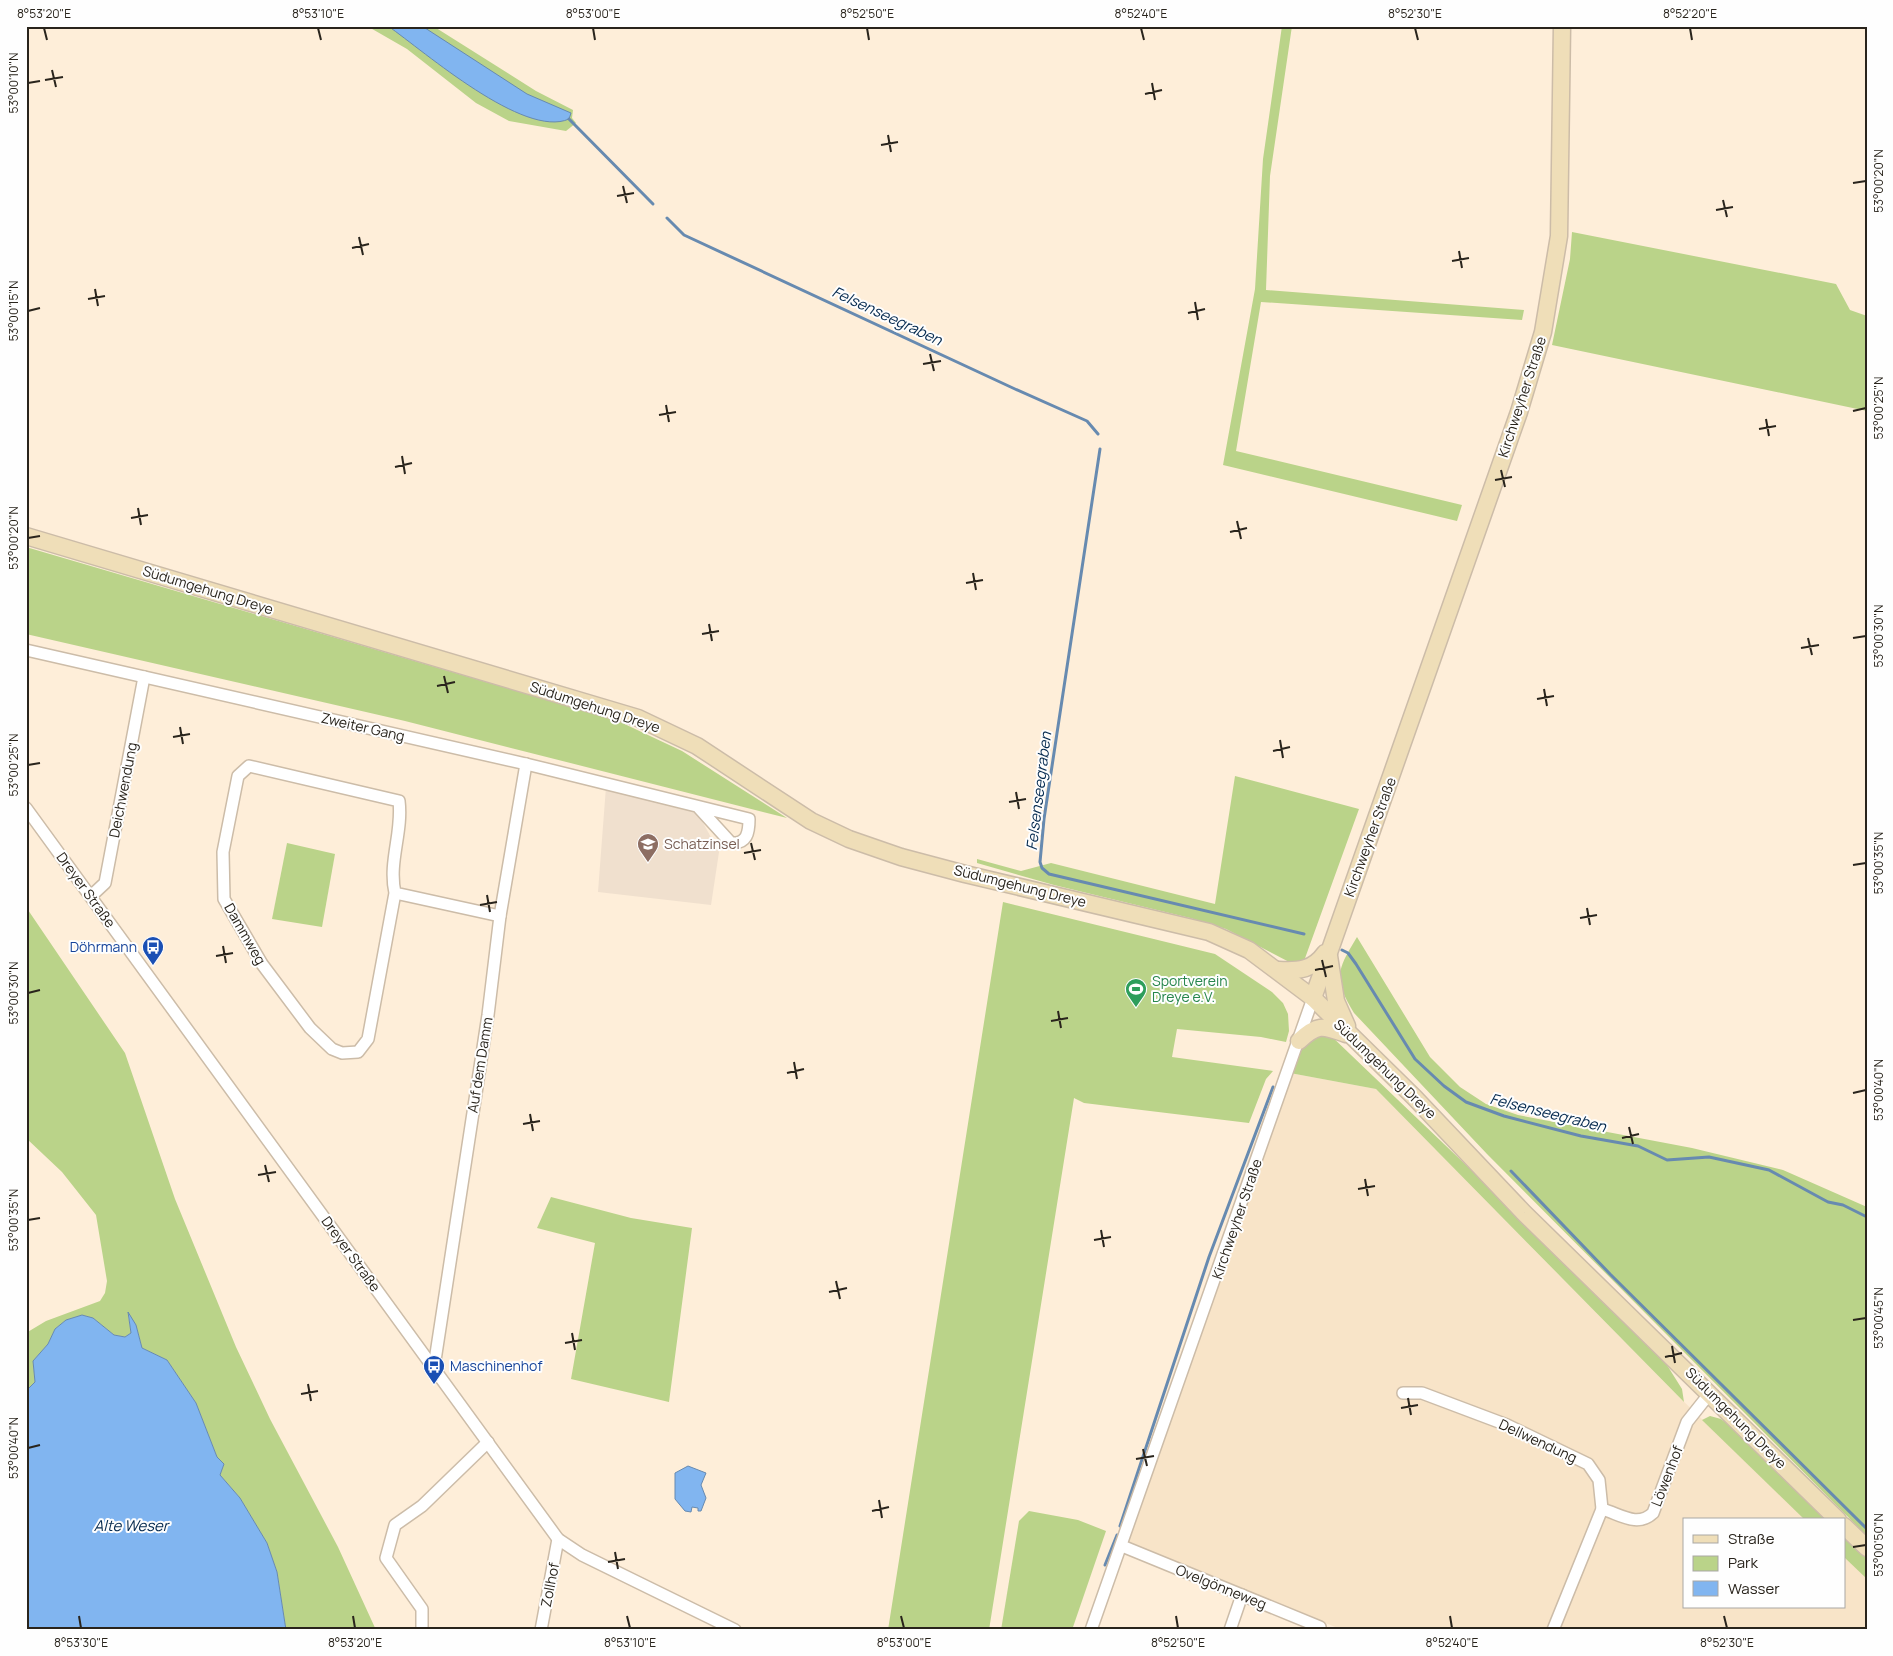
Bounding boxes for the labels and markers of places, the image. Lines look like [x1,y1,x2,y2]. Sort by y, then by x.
school or university icon: Schatzinsel [636,832,660,863]
place label: Schatzinsel [664,834,740,853]
bus stop icon: Döhrmann [141,935,165,966]
place label: Döhrmann [70,937,137,956]
place label: Sportverein Dreye e.V. [1152,971,1228,1006]
sports icon: Sportverein Dreye e.V. [1124,977,1148,1008]
bus stop icon: Maschinenhof [422,1354,446,1385]
place label: Maschinenhof [450,1356,542,1375]

